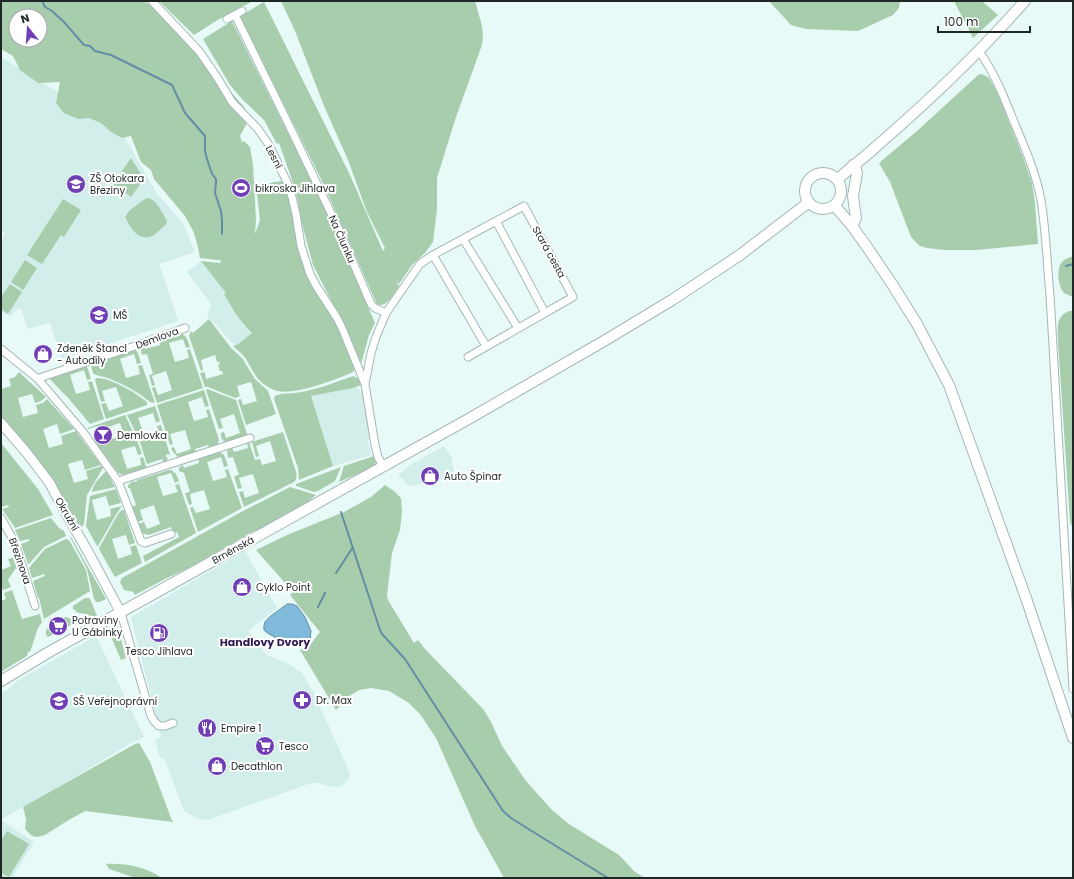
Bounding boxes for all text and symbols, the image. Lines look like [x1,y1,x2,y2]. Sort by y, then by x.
north arrow [8,8,48,48]
scale bar [938,8,1030,34]
text: N [19,10,31,27]
text: 100 m [944,13,978,30]
street label: Lesní [262,143,287,172]
place label: ZŠ Otokara Březiny [90,171,144,198]
school or university icon: ZŠ Otokara Březiny [65,173,87,195]
sports icon: bikroska Jihlava [230,177,252,199]
place label: bikroska Jihlava [255,181,335,196]
street label: Na Člunku [325,213,359,265]
street label: Stará cesta [529,223,569,281]
school or university icon: MŠ [88,304,110,326]
place label: MŠ [113,308,128,323]
street label: Demlova [133,323,181,353]
place label: Zdeněk Štancl - Autodíly [57,341,127,368]
shop icon: Zdeněk Štancl - Autodíly [32,343,54,365]
bar icon: Demlovka [92,424,114,446]
place label: Demlovka [117,428,167,443]
shop icon: Auto Špinar [419,465,441,487]
place label: Auto Špinar [444,469,502,484]
street label: Okružní [51,494,83,534]
street label: Brněnská [209,532,257,568]
street label: Březinova [5,536,35,586]
shop icon: Cyklo Point [231,576,253,598]
place label: Cyklo Point [256,580,311,595]
place label: Potraviny U Gábinky [72,613,123,640]
supermarket icon: Potraviny U Gábinky [47,615,69,637]
fuel station icon: Tesco Jihlava [148,622,170,644]
district label: Handlovy Dvory [220,634,310,650]
place label: Tesco Jihlava [125,644,193,659]
pharmacy icon: Dr. Max [291,689,313,711]
school or university icon: SŠ Veřejnoprávní [48,690,70,712]
place label: Dr. Max [316,693,352,708]
place label: SŠ Veřejnoprávní [73,694,158,709]
restaurant icon: Empire 1 [196,717,218,739]
place label: Empire 1 [221,721,261,736]
supermarket icon: Tesco [254,735,276,757]
place label: Tesco [279,739,308,754]
shop icon: Decathlon [206,755,228,777]
place label: Decathlon [231,759,282,774]

